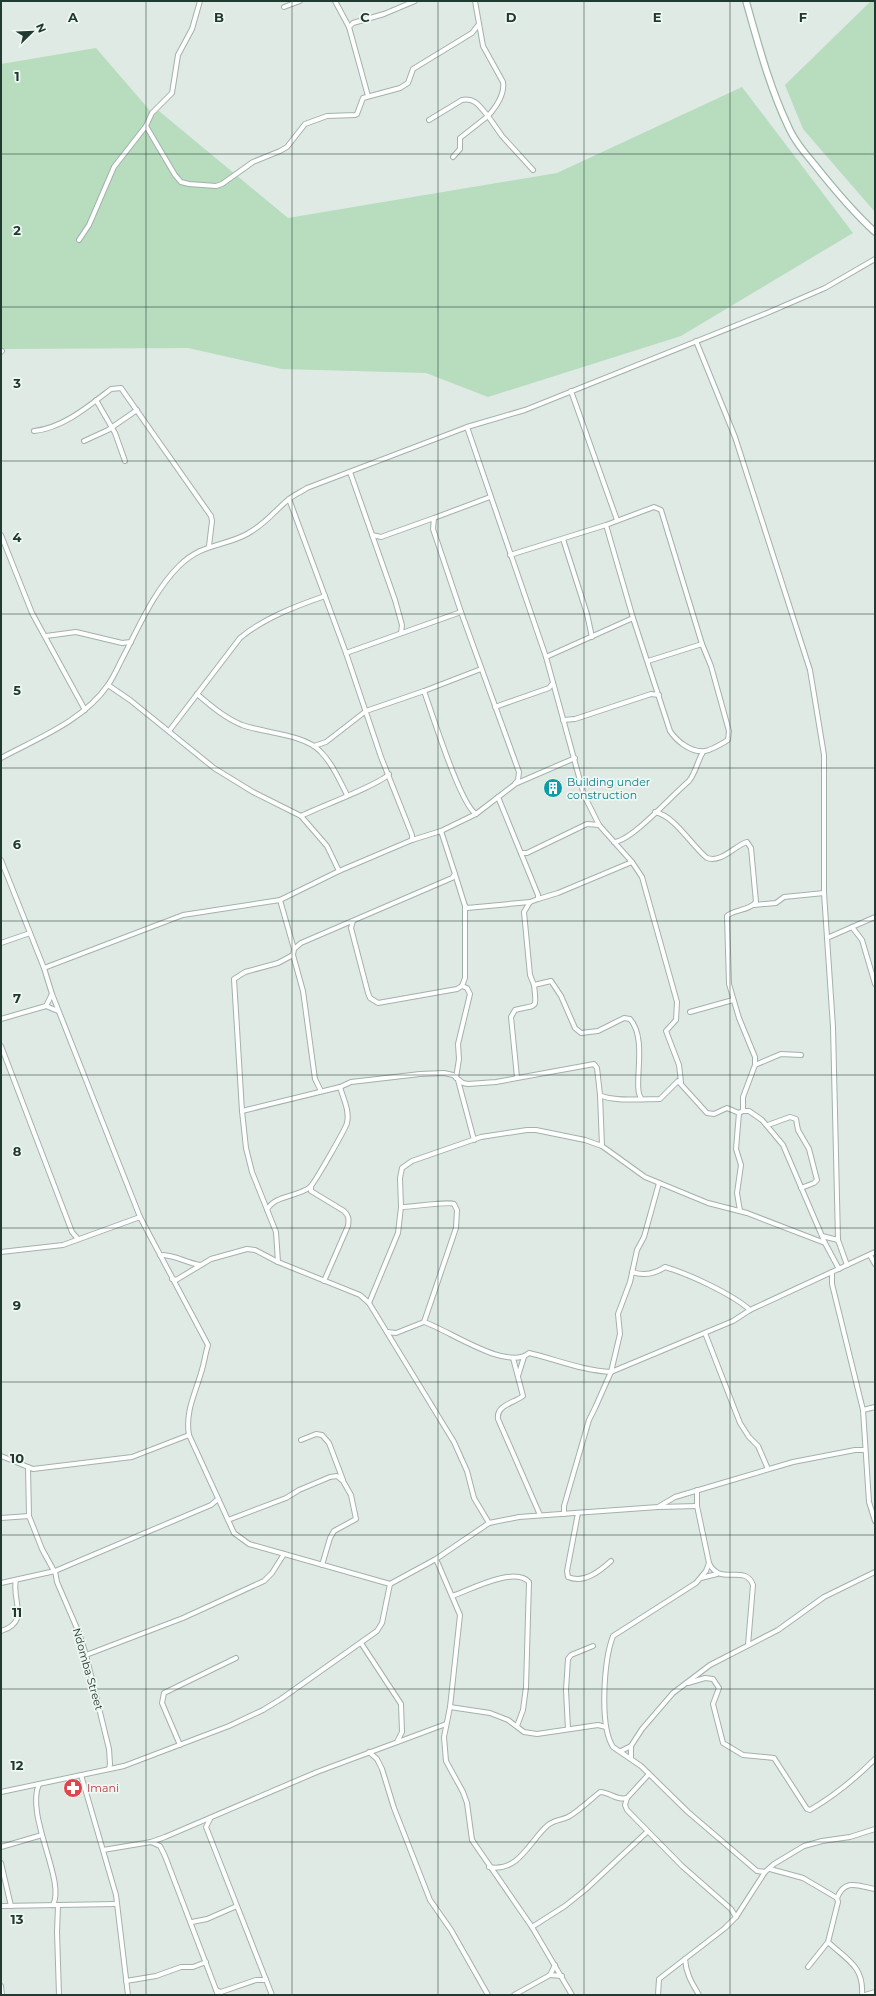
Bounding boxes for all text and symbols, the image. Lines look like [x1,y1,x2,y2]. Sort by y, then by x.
text: A [67,9,79,25]
text: B [214,9,224,25]
text: C [360,9,370,25]
text: D [506,9,517,25]
text: E [653,9,662,25]
text: F [799,9,807,25]
north arrow [12,12,52,52]
text: N [33,21,49,35]
text: 1 [14,68,20,84]
text: 2 [13,222,21,238]
text: 3 [12,375,21,391]
text: 4 [13,529,22,545]
text: 5 [13,682,21,698]
place label: Building under construction [567,775,650,802]
building icon: Building under construction [542,777,564,799]
text: 6 [13,836,22,852]
text: 7 [13,990,21,1006]
text: 8 [13,1143,22,1159]
text: 9 [13,1297,21,1313]
text: 10 [10,1450,24,1466]
text: 11 [12,1604,22,1620]
street label: Ndomba Street [70,1626,107,1712]
text: 12 [11,1757,24,1773]
pharmacy icon: Imani [62,1777,84,1799]
place label: Imani [87,1781,119,1795]
text: 13 [11,1911,24,1927]

